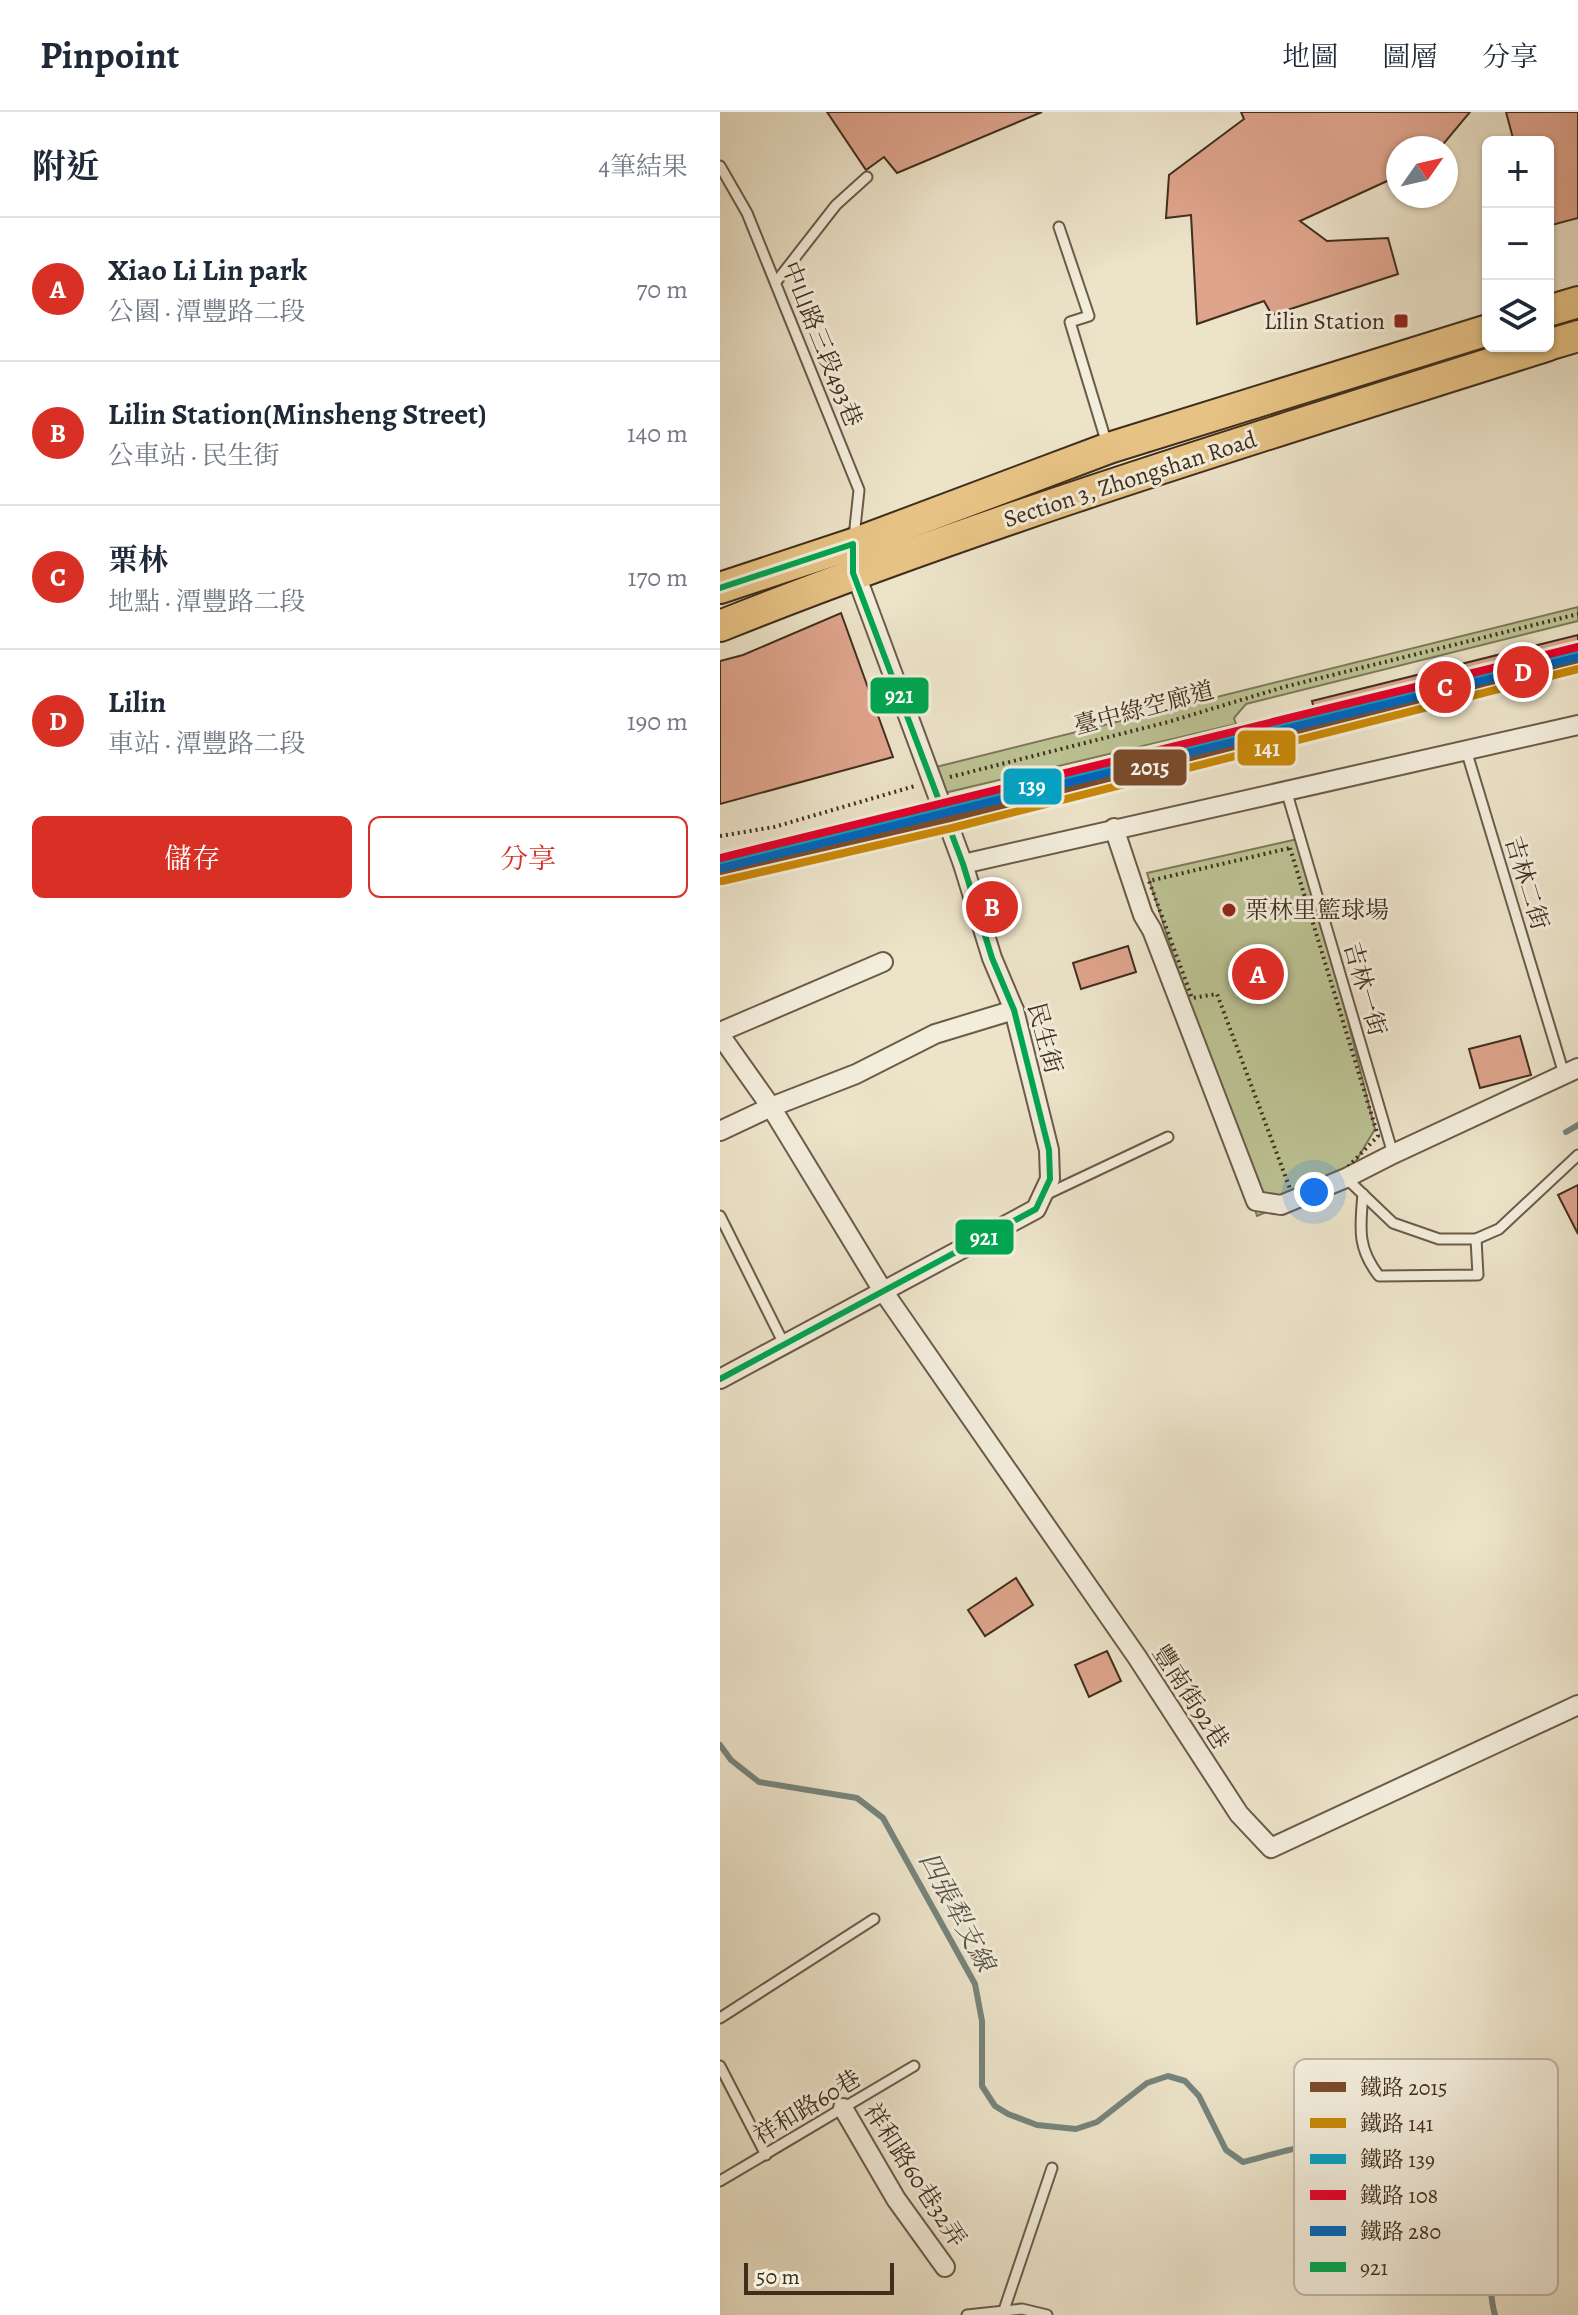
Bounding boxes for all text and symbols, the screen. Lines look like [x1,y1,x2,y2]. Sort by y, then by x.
text: Pinpoint [40,29,179,81]
text: 地圖 [1282,38,1338,76]
text: 圖層 [1382,38,1438,76]
text: 分享 [1482,38,1538,76]
north arrow [1386,136,1458,208]
map controls [1482,136,1554,352]
button: + [1482,136,1554,208]
text: 附近 [32,143,100,190]
text: 4筆結果 [598,149,688,184]
button: − [1482,208,1554,280]
text: Xiao Li Lin park [108,250,307,290]
street label: 中山路三段493巷 [774,257,870,431]
text: A [50,272,66,307]
text: 70 m [636,272,688,307]
button: layers [1482,280,1554,352]
text: 公園 · 潭豐路二段 [108,294,305,329]
place label: Lilin Station [1264,305,1385,337]
marker: Lilin Station [1392,312,1410,330]
text: Lilin Station(Minsheng Street) [108,394,487,434]
text: B [50,416,66,451]
text: 140 m [627,416,688,451]
street label: Section 3, Zhongshan Road [999,423,1261,535]
text: 公車站 · 民生街 [108,438,279,473]
text: 栗林 [108,540,168,580]
text: C [50,560,66,595]
text: 170 m [628,560,688,595]
text: 地點 · 潭豐路二段 [108,584,305,619]
pin: D [1497,642,1549,702]
pin: C [1419,657,1471,717]
street label: 臺中綠空廊道 [1070,674,1218,742]
line badge: 921 [869,676,930,715]
text: 921 [885,681,913,711]
text: Lilin [108,682,166,722]
text: D [49,704,67,739]
text: 190 m [627,704,688,739]
text: 車站 · 潭豐路二段 [108,726,305,761]
line badge: 141 [1236,729,1297,767]
text: 141 [1254,734,1280,764]
line badge: 2015 [1112,748,1188,787]
text: 2015 [1131,753,1169,783]
line badge: 139 [1002,767,1063,806]
text: 139 [1018,772,1046,802]
button: 儲存 [32,816,352,898]
button: 分享 [368,816,688,898]
street label: 吉林二街 [1498,832,1556,934]
pin: B [966,877,1018,937]
place label: 栗林里籃球場 [1245,894,1389,926]
marker: 栗林里籃球場 [1220,901,1238,919]
street label: 吉林一街 [1336,938,1394,1040]
pin: A [1232,944,1284,1004]
street label: 民生街 [1020,999,1070,1077]
your location [1294,1172,1334,1212]
line badge: 921 [954,1218,1015,1256]
text: 921 [970,1223,998,1253]
street label: 豐南街92巷 [1145,1639,1237,1755]
water label: 四張犁支線 [911,1846,1004,1980]
legend [1294,2059,1558,2295]
street label: 祥和路60巷 [747,2062,867,2152]
text: 鐵路 2015 [1360,2073,1448,2103]
street label: 祥和路60巷32弄 [857,2097,973,2253]
text: 鐵路 141 [1360,2109,1433,2139]
text: 鐵路 139 [1360,2145,1435,2175]
text: 鐵路 108 [1360,2181,1438,2211]
text: 鐵路 280 [1360,2217,1441,2247]
text: 921 [1360,2253,1388,2283]
scale bar [744,2259,894,2295]
text: 50 m [756,2262,800,2292]

